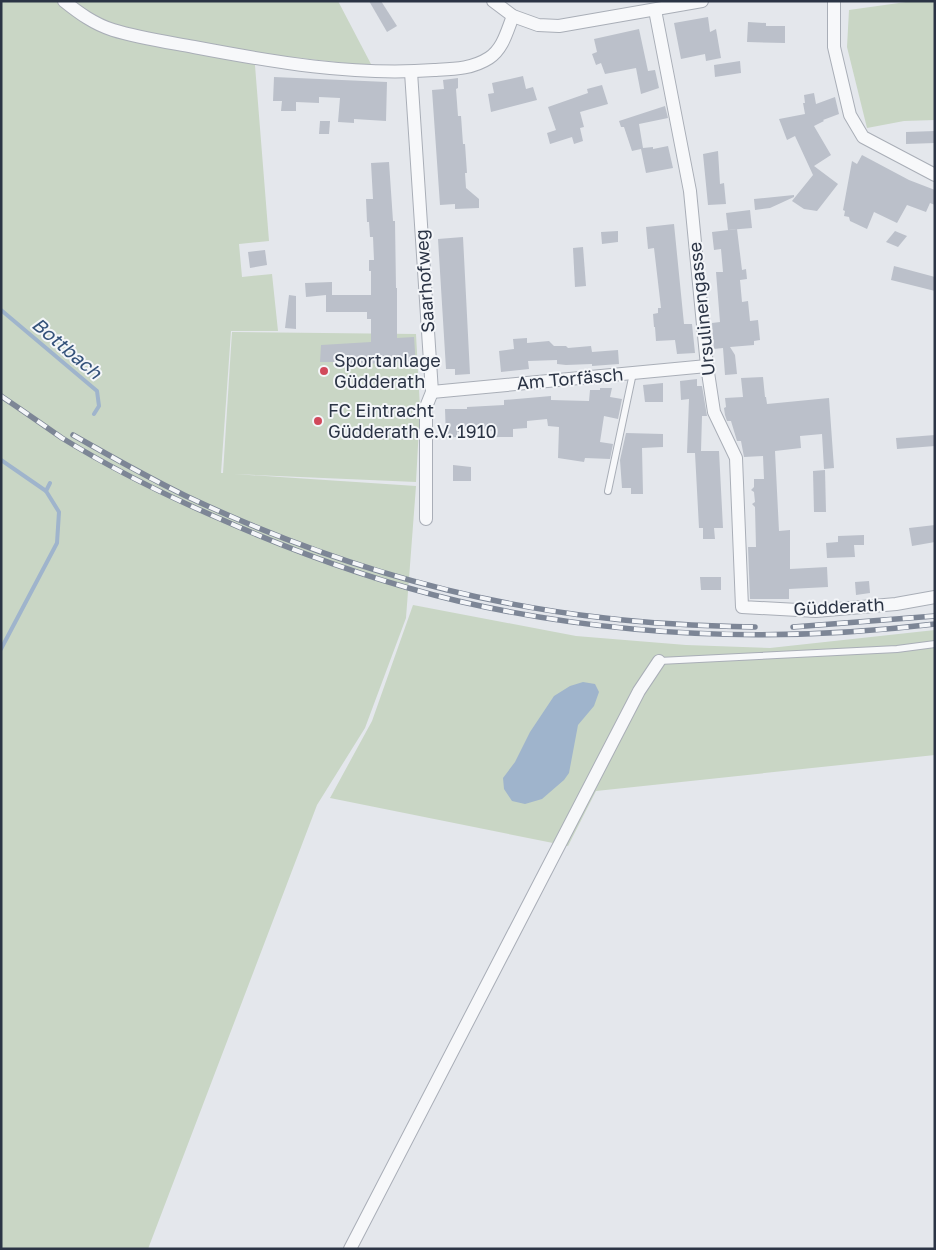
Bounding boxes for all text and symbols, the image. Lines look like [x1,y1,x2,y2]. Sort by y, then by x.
street label: Saarhofweg [409,229,439,333]
street label: Ursulinengasse [683,241,719,377]
water label: Bottbach [28,312,108,384]
place label: Sportanlage Güdderath [334,349,441,392]
street label: Am Torfäsch [516,362,624,394]
marker: Sportanlage Güdderath [318,365,330,377]
place label: FC Eintracht Güdderath e.V. 1910 [328,399,497,442]
marker: FC Eintracht Güdderath e.V. 1910 [312,415,324,427]
street label: Güdderath [793,593,885,619]

